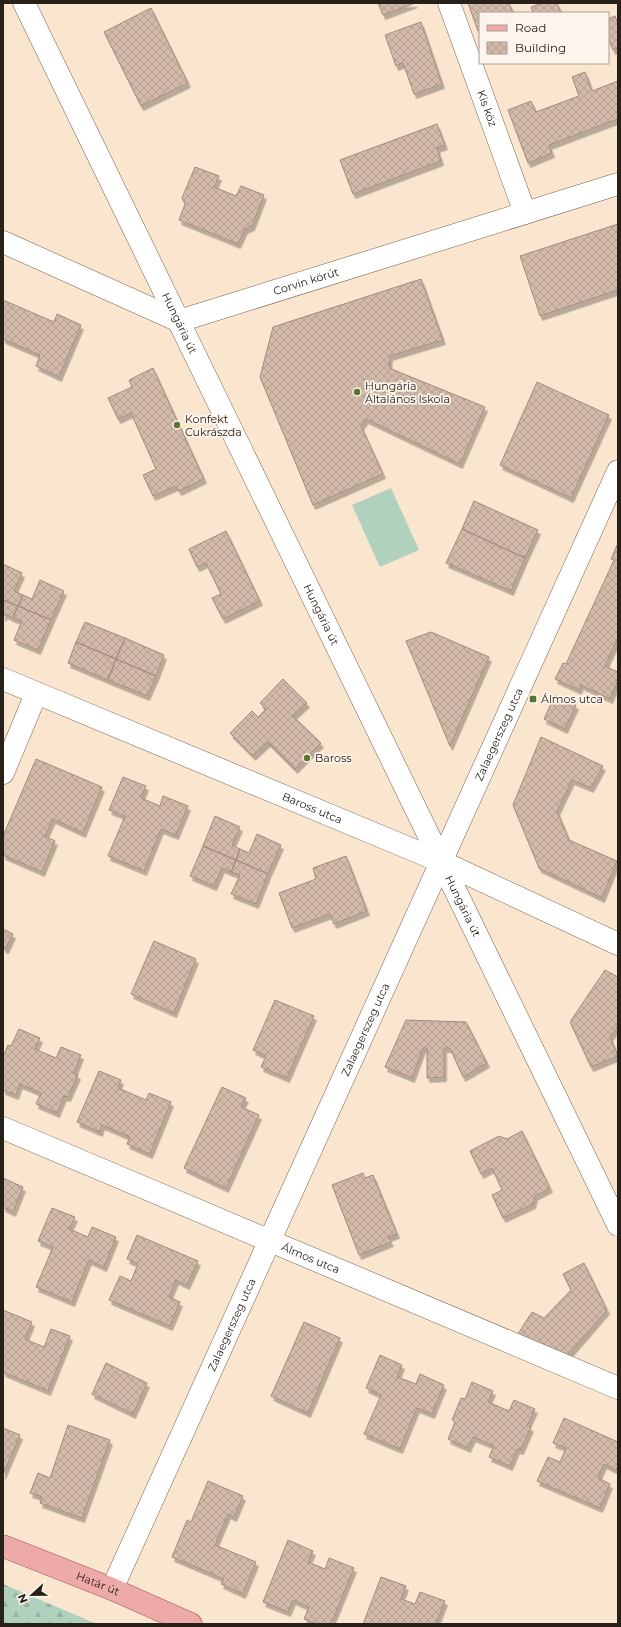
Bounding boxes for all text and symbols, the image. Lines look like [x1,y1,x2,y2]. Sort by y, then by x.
legend [479,12,609,64]
text: Road [515,20,546,35]
text: Building [515,40,566,55]
street label: Kis köz [474,88,500,129]
street label: Corvin körút [272,264,341,298]
street label: Hungária út [159,290,201,357]
place label: Hungária Általános Iskola [365,379,450,406]
marker: Hungária Általános Iskola [352,387,362,397]
place label: Konfekt Cukrászda [185,412,242,439]
marker: Konfekt Cukrászda [172,420,182,430]
street label: Hungária út [300,582,342,648]
street label: Zalaegerszeg utca [472,686,526,783]
place label: Álmos utca [541,692,603,706]
marker: Álmos utca [528,694,538,704]
place label: Baross [315,751,352,765]
marker: Baross [302,753,312,763]
street label: Baross utca [280,789,344,827]
street label: Hungária út [442,873,484,939]
street label: Zalaegerszeg utca [338,981,392,1078]
street label: Álmos utca [279,1240,342,1277]
street label: Zalaegerszeg utca [204,1276,259,1374]
street label: Határ út [74,1569,122,1599]
north arrow [12,1575,52,1615]
text: N [15,1592,31,1605]

